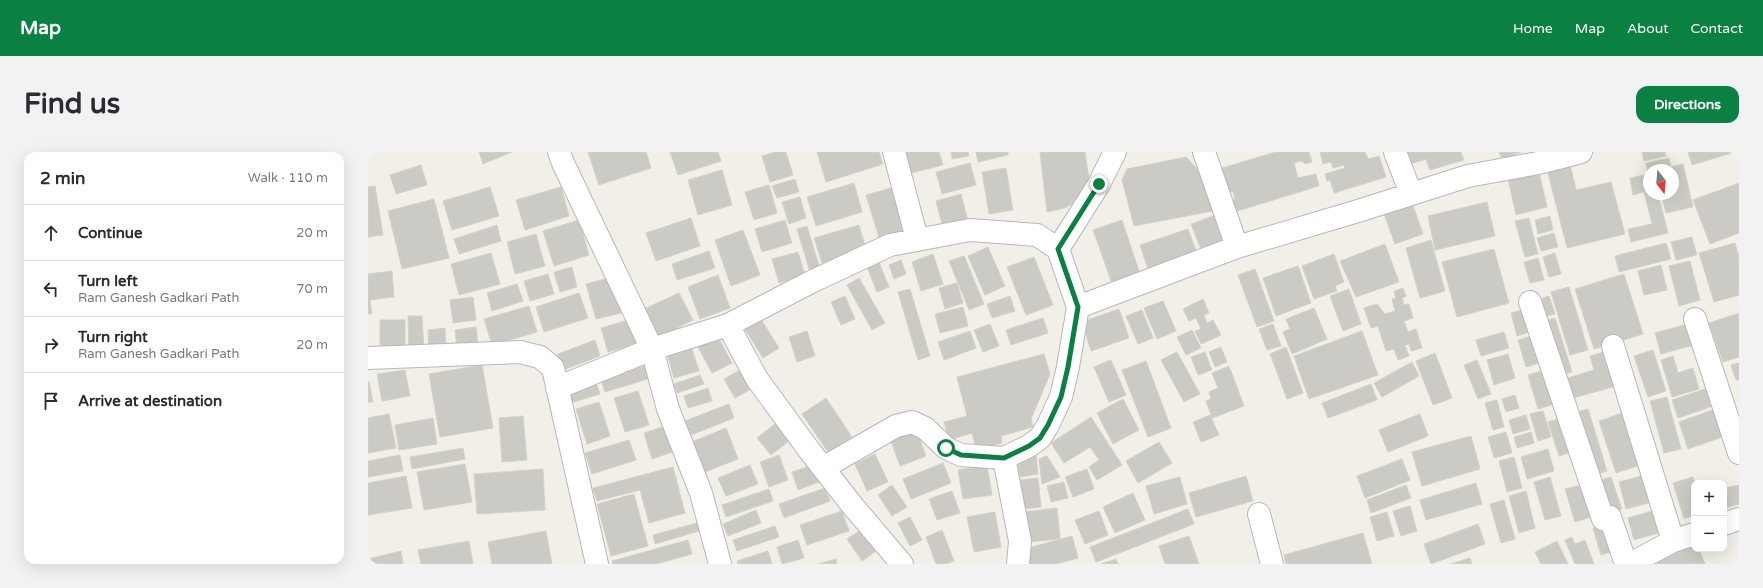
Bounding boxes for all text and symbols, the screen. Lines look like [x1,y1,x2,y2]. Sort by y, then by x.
text: Map [20,17,61,39]
text: Home [1513,20,1553,37]
text: Map [1575,20,1605,37]
text: About [1627,20,1669,37]
text: Contact [1691,20,1743,37]
button: Directions [1636,86,1739,123]
text: Find us [24,87,120,121]
north arrow [1643,164,1679,200]
text: 2 min [40,168,85,189]
text: Walk · 110 m [248,170,328,186]
route end [1090,175,1108,193]
icon: ahead [40,222,62,244]
text: Continue [78,224,142,242]
text: 20 m [296,225,328,241]
text: Turn left [78,272,138,290]
icon: left [40,278,62,300]
text: 70 m [296,281,328,297]
text: Ram Ganesh Gadkari Path [78,290,239,306]
text: Turn right [78,328,148,346]
icon: right [40,334,62,356]
text: 20 m [296,337,328,353]
text: Ram Ganesh Gadkari Path [78,346,239,362]
icon: arrive [40,390,62,412]
text: Arrive at destination [78,392,222,410]
route start [937,439,955,457]
map controls [1691,480,1727,552]
button: + [1691,480,1727,516]
button: − [1691,516,1727,552]

